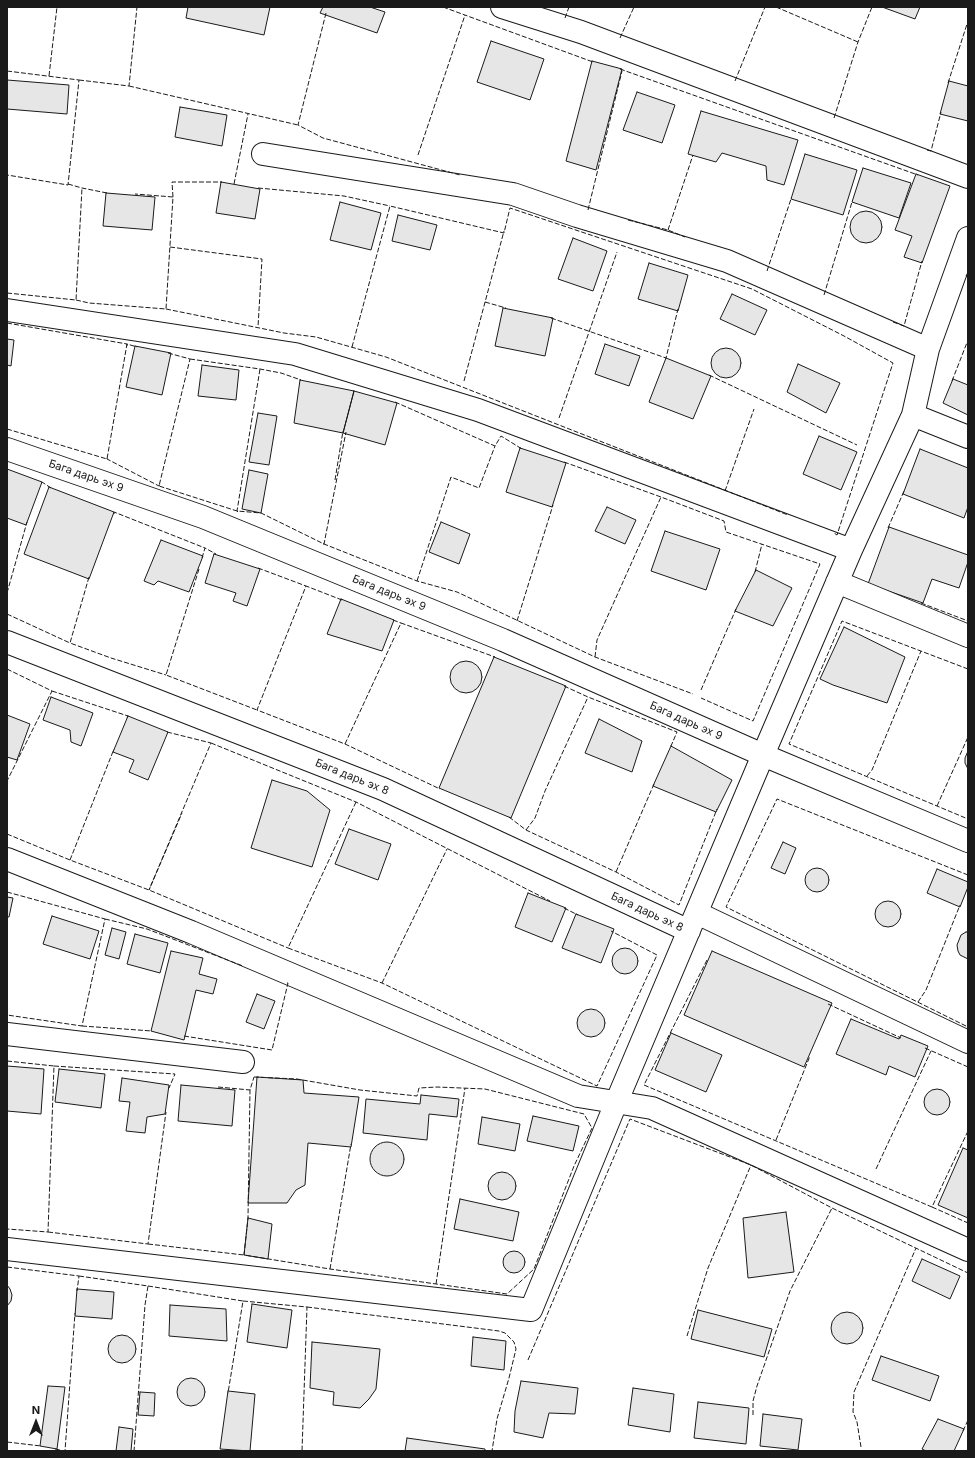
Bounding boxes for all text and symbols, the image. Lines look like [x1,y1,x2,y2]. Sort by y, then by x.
street label: Бага дарь эх 9 [47,457,125,495]
street label: Бага дарь эх 9 [350,572,428,614]
street label: Бага дарь эх 9 [648,699,724,743]
street label: Бага дарь эх 8 [313,756,391,798]
street label: Бага дарь эх 8 [609,889,685,935]
north arrow [16,1402,56,1442]
text: N [32,1403,40,1417]

